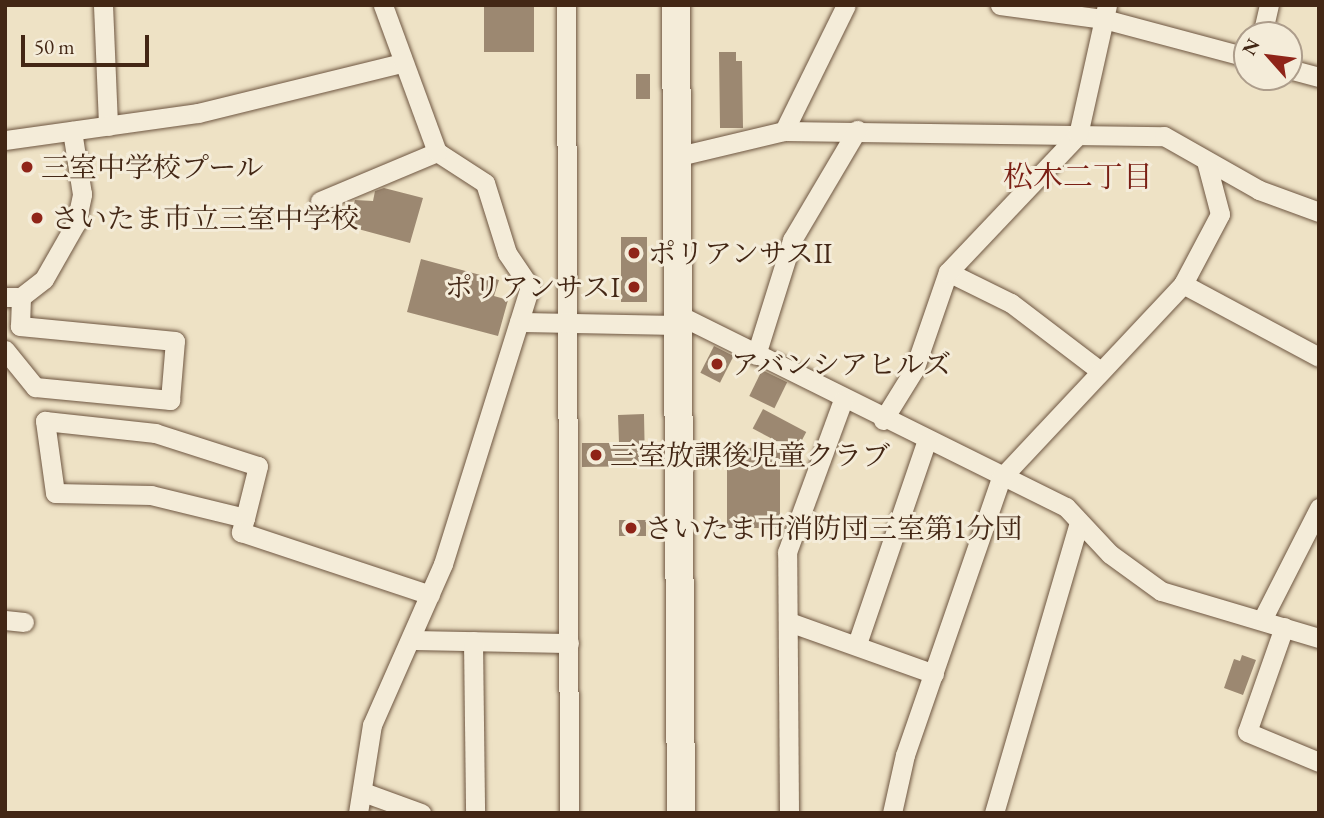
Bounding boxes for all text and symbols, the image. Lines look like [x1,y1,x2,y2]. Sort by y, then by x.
scale bar [24,21,152,65]
north arrow [1233,21,1303,91]
text: 50 m [34,33,75,60]
text: N [1236,34,1265,60]
place label: 三室中学校プール [41,150,264,184]
marker: 三室中学校プール [19,159,35,175]
district label: 松木二丁目 [1003,159,1153,195]
place label: さいたま市立三室中学校 [51,201,359,235]
marker: さいたま市立三室中学校 [29,210,45,226]
place label: ポリアンサスⅡ [648,236,835,270]
marker: ポリアンサスⅡ [626,245,642,261]
place label: ポリアンサスⅠ [442,270,620,304]
marker: ポリアンサスⅠ [626,279,642,295]
place label: アバンシアヒルズ [731,347,955,381]
marker: アバンシアヒルズ [709,356,725,372]
place label: 三室放課後児童クラブ [610,438,890,472]
marker: 三室放課後児童クラブ [588,447,604,463]
place label: さいたま市消防団三室第1分団 [645,511,1022,545]
marker: さいたま市消防団三室第1分団 [623,520,639,536]

